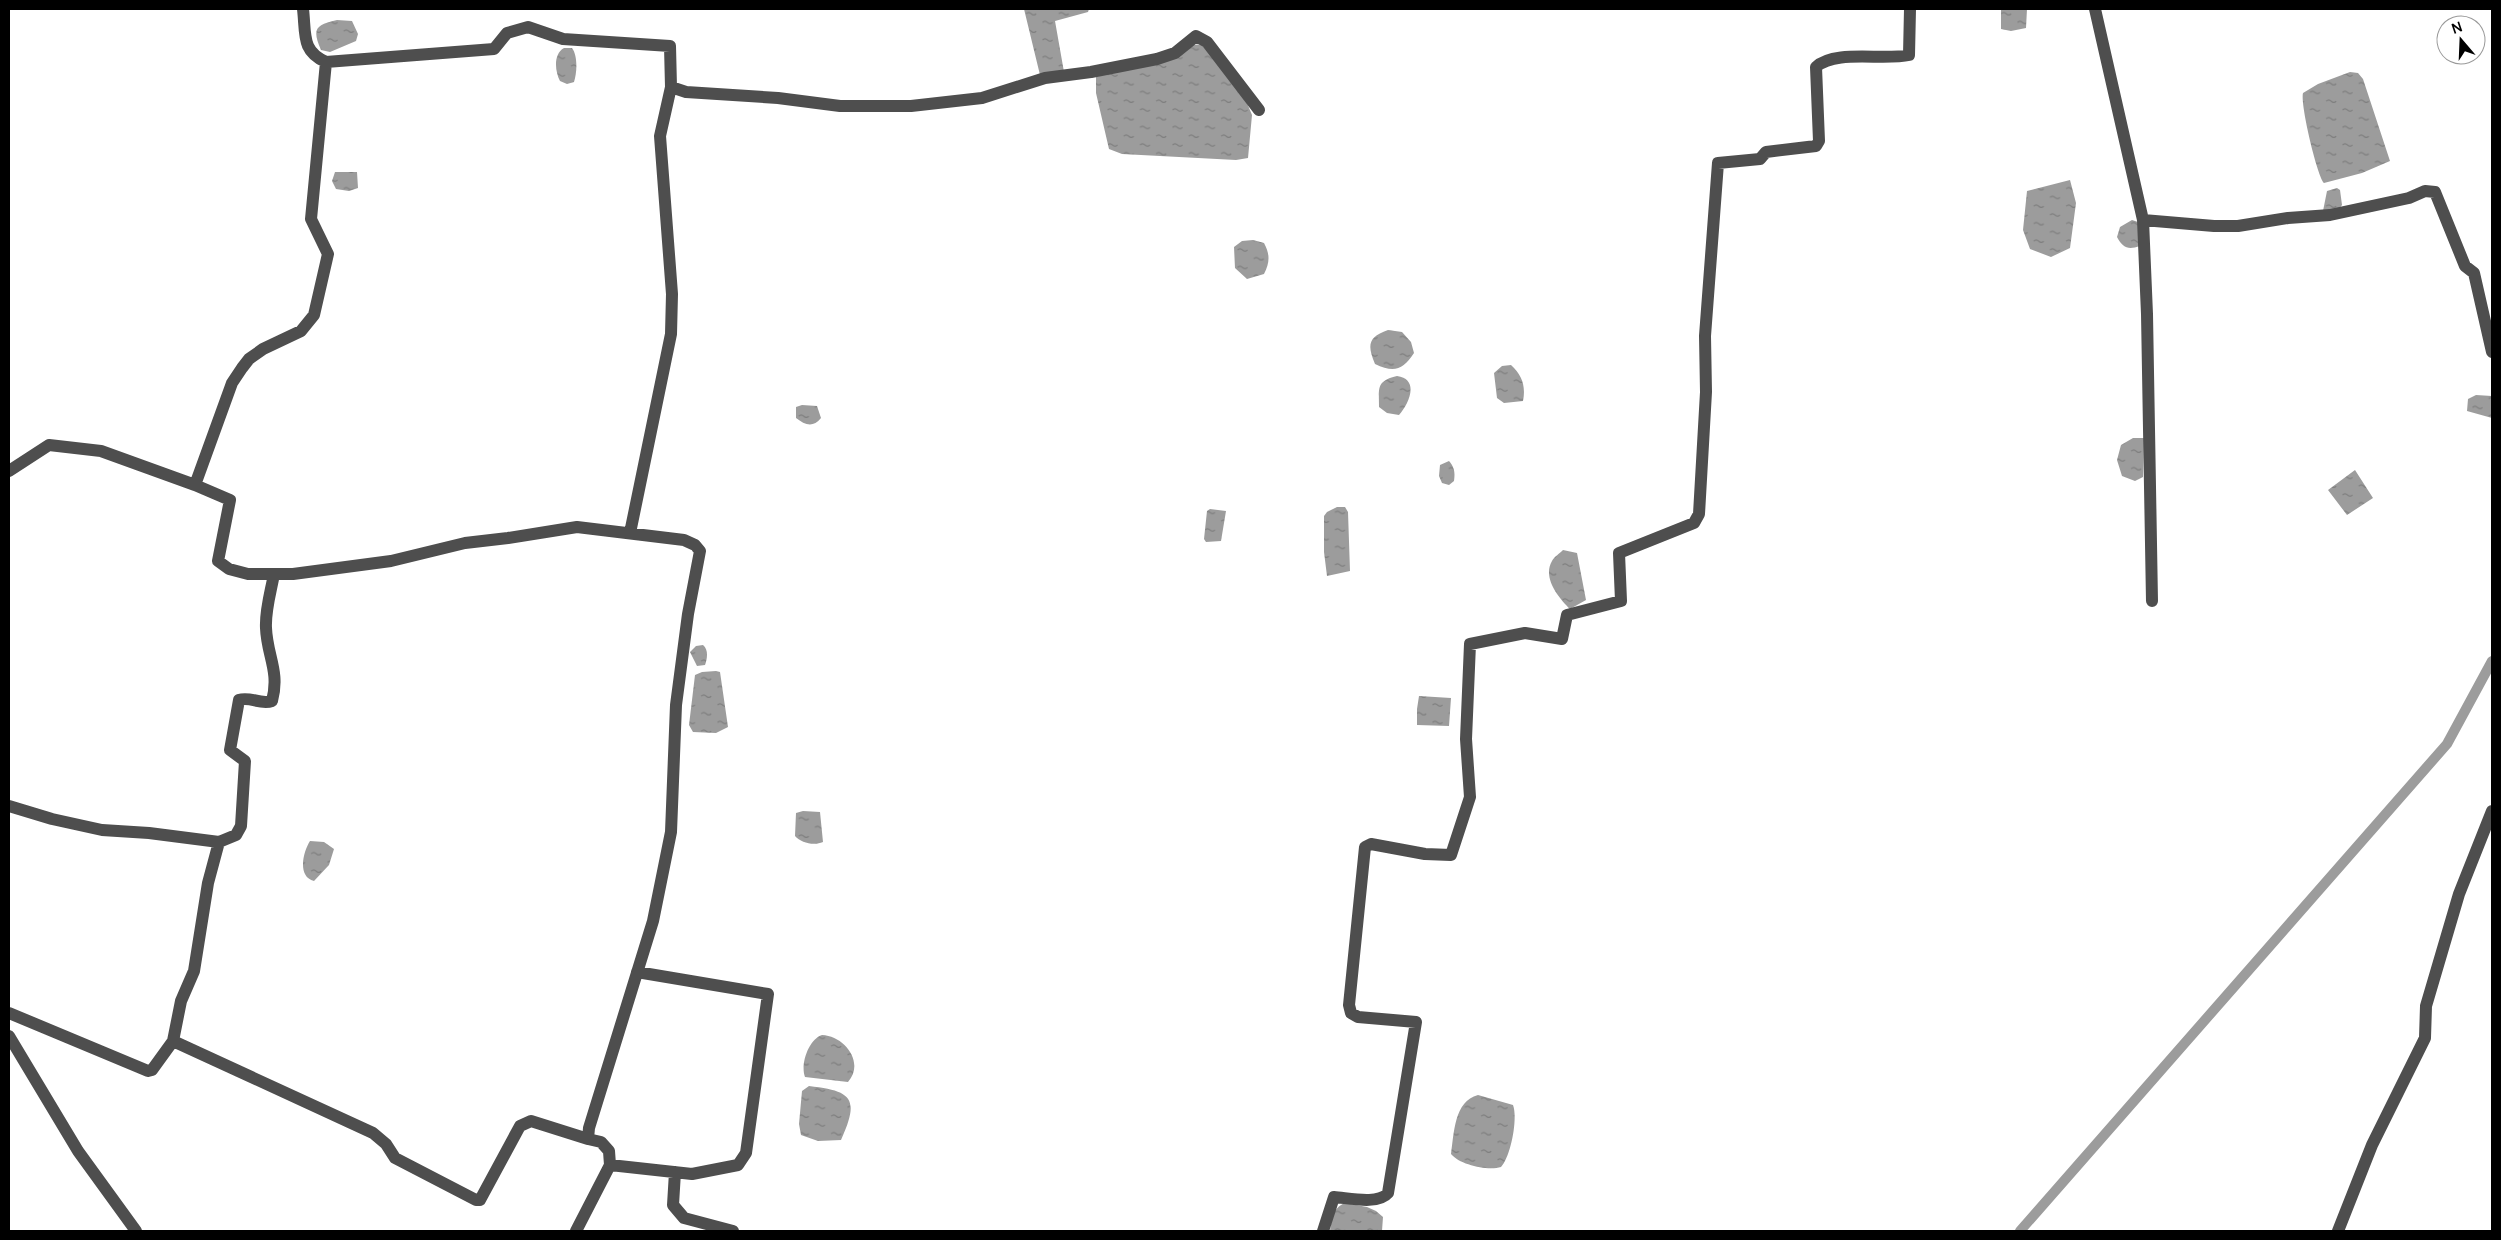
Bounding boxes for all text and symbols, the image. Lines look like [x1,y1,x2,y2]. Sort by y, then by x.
north arrow [2436,15,2486,65]
text: N [2449,17,2464,38]

